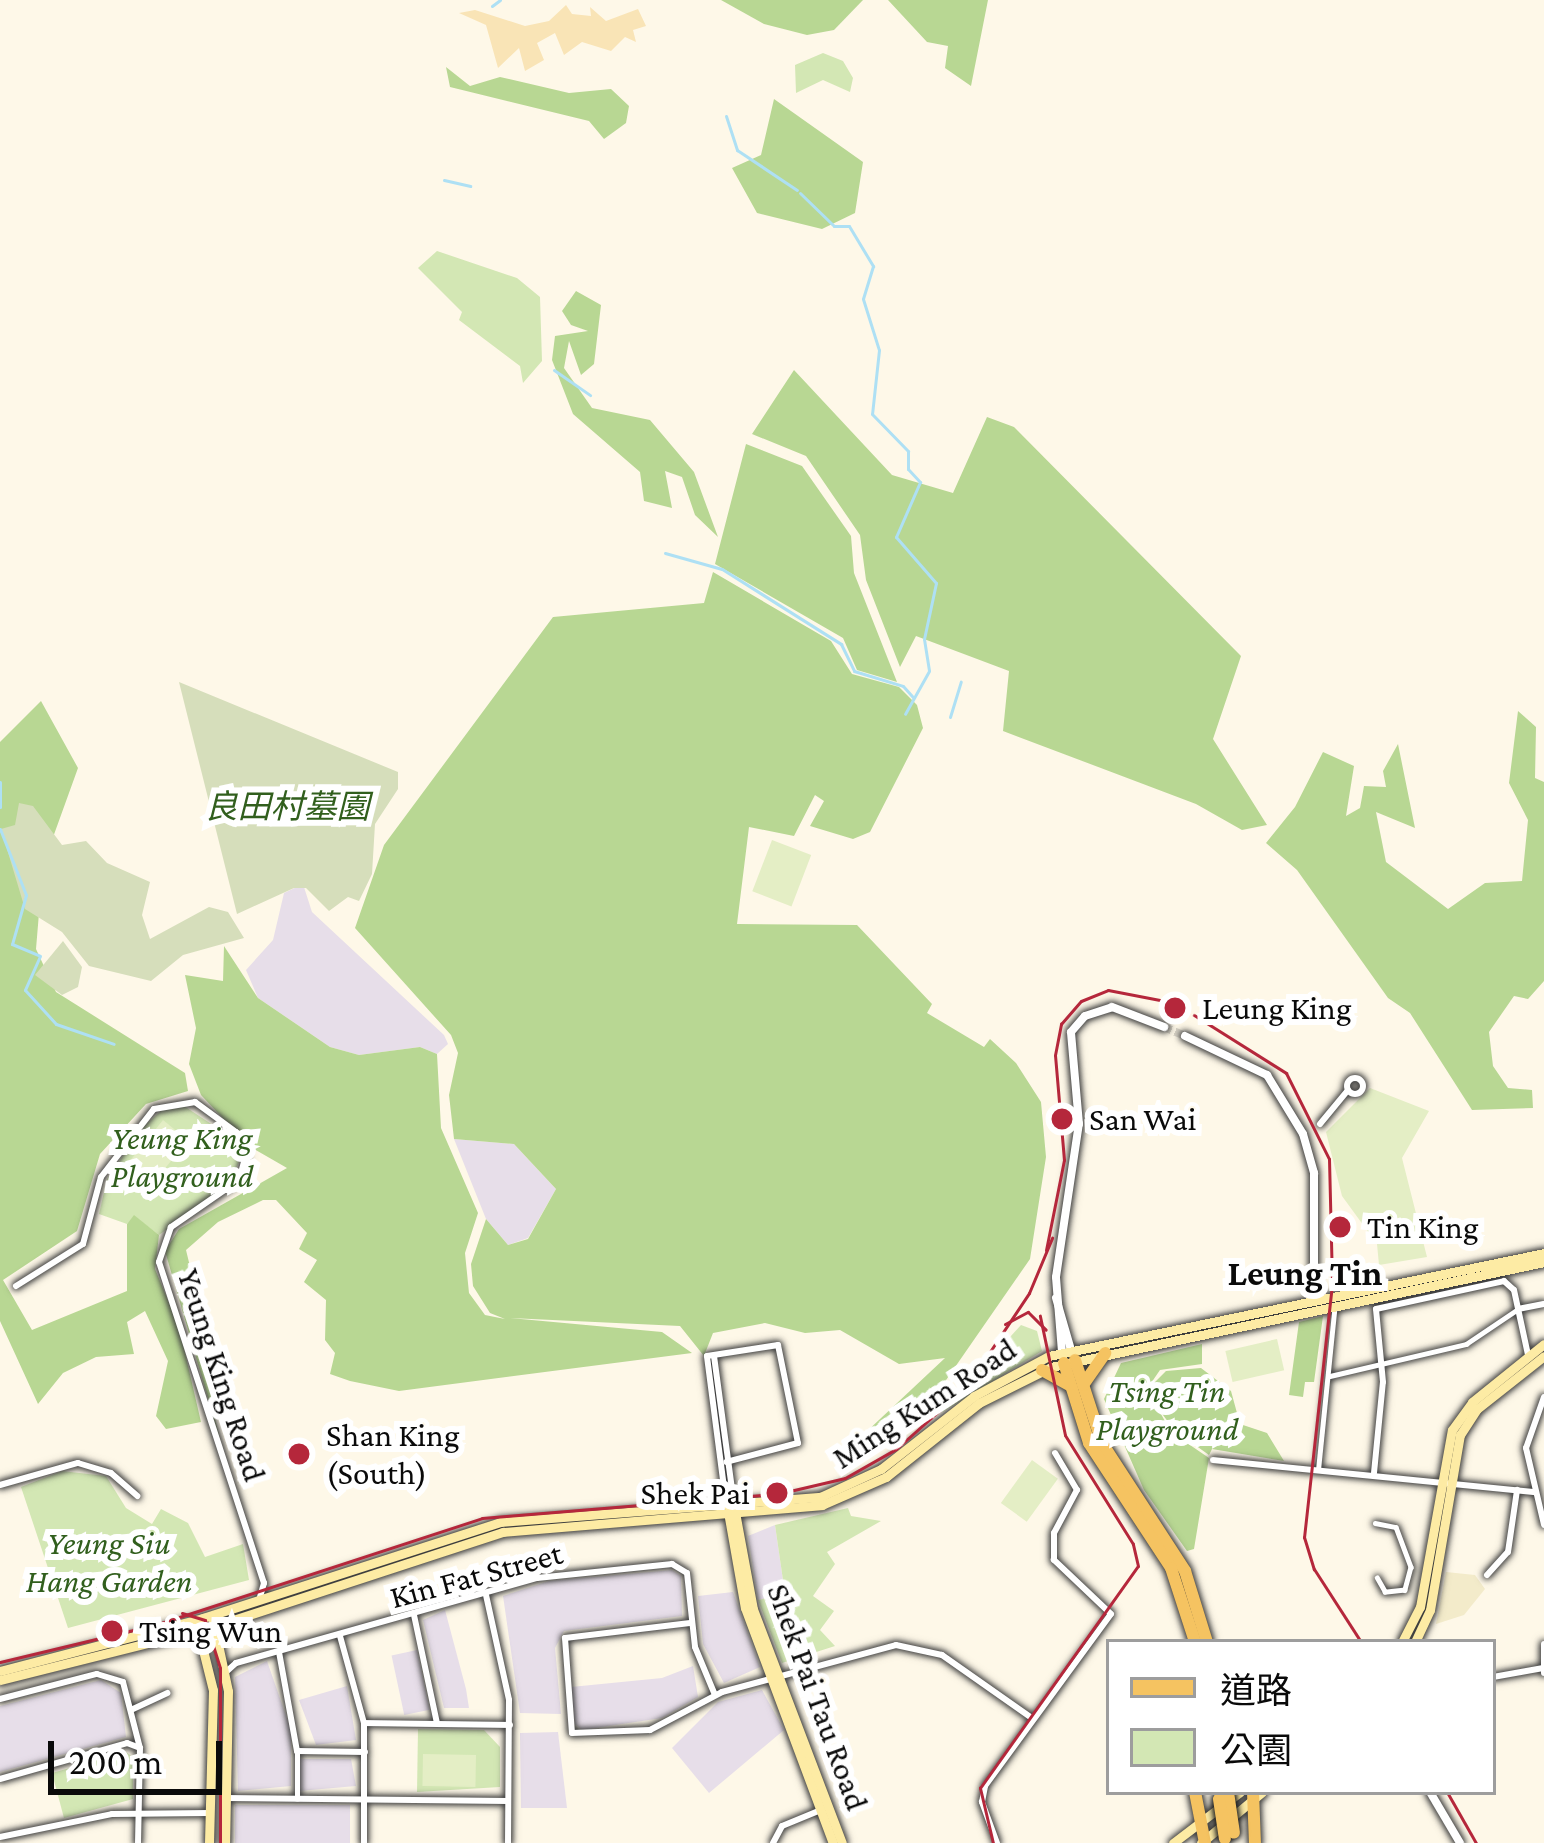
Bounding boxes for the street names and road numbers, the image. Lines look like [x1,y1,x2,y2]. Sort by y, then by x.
street label: Yeung King Road [169,1264,275,1486]
street label: Ming Kum Road [825,1329,1023,1477]
street label: Kin Fat Street [386,1533,566,1617]
street label: Shek Pai Tau Road [759,1578,877,1816]

